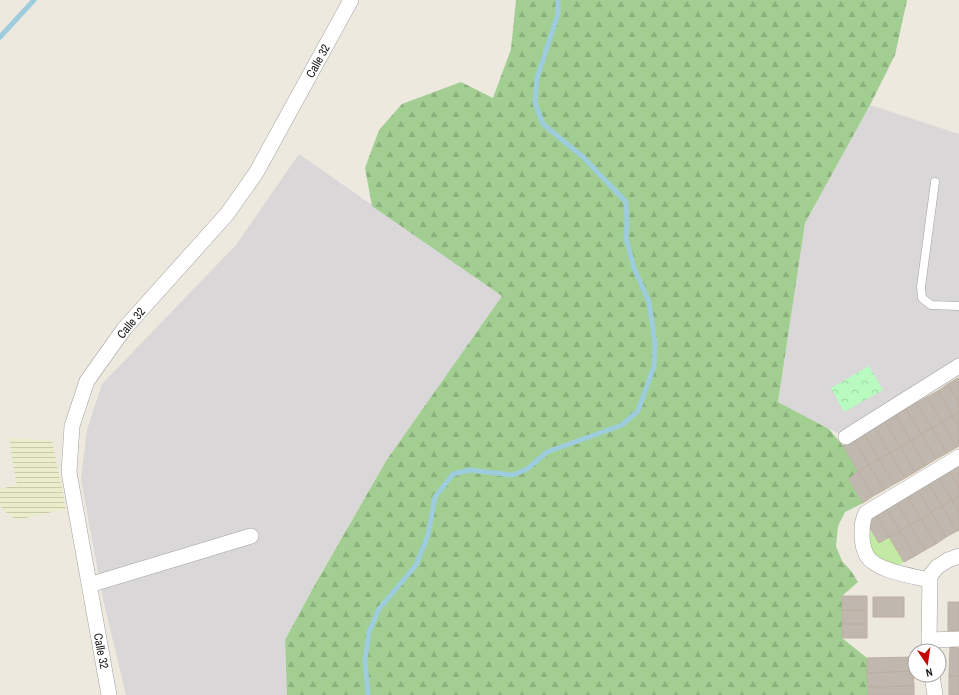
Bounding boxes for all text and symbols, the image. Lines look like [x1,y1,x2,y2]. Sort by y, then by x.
street label: Calle 32 [302,41,334,81]
street label: Calle 32 [113,304,149,342]
street label: Calle 32 [90,632,112,670]
north arrow [907,643,947,683]
text: N [925,665,934,680]

